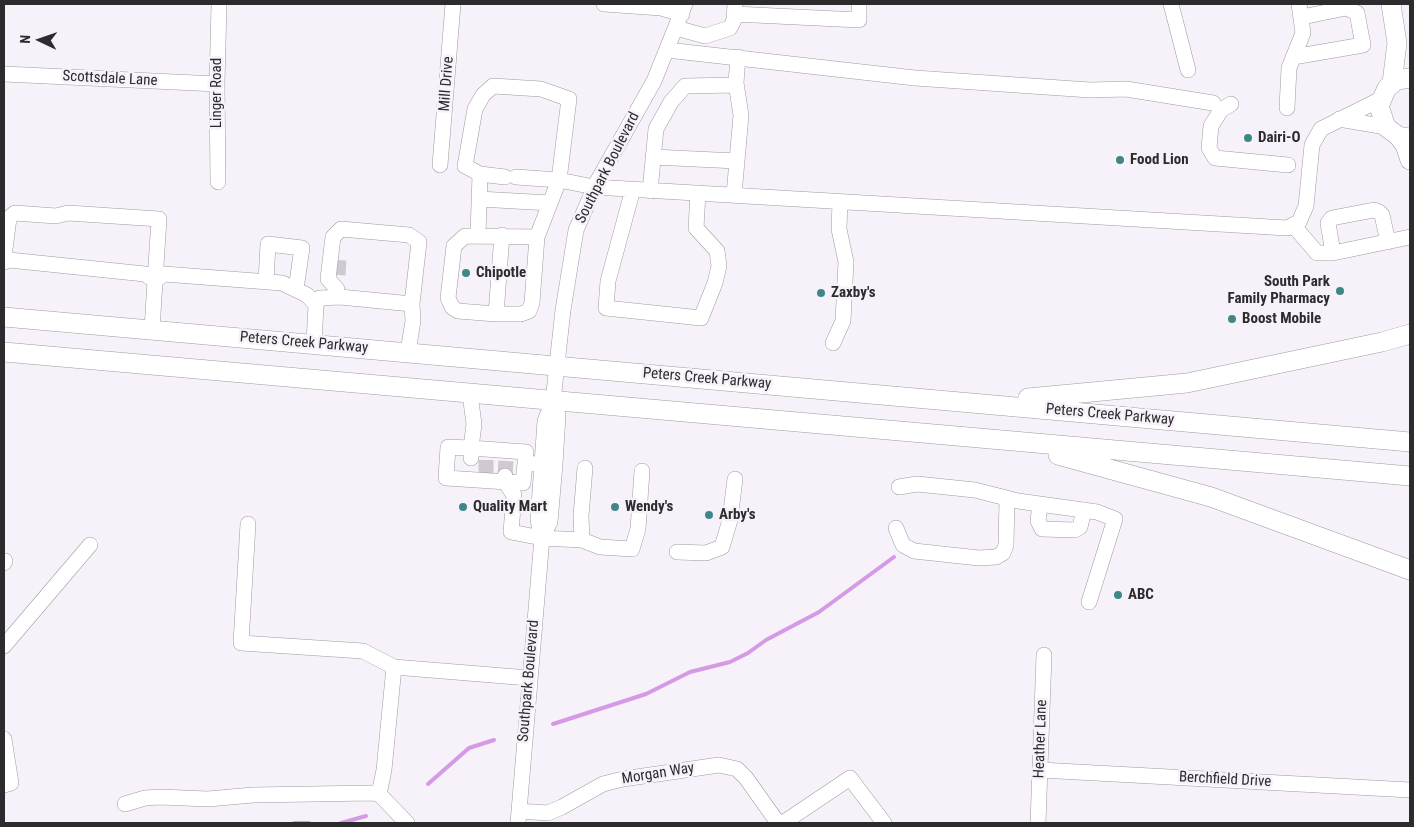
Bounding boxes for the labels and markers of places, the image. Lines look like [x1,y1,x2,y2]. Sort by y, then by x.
place label: Dairi-O [1258,129,1301,147]
marker: Dairi-O [1242,132,1254,144]
place label: Food Lion [1130,151,1189,169]
marker: Food Lion [1114,154,1126,166]
place label: Chipotle [476,264,526,282]
marker: Chipotle [460,267,472,279]
place label: South Park Family Pharmacy [1228,273,1330,308]
place label: Zaxby's [831,284,876,302]
marker: South Park Family Pharmacy [1334,285,1346,297]
marker: Zaxby's [815,287,827,299]
place label: Boost Mobile [1242,310,1321,328]
marker: Boost Mobile [1226,313,1238,325]
place label: Quality Mart [473,498,547,516]
place label: Wendy's [625,498,673,516]
marker: Quality Mart [457,501,469,513]
marker: Wendy's [609,501,621,513]
place label: Arby's [719,506,756,524]
marker: Arby's [703,509,715,521]
place label: ABC [1128,586,1154,604]
marker: ABC [1112,589,1124,601]

